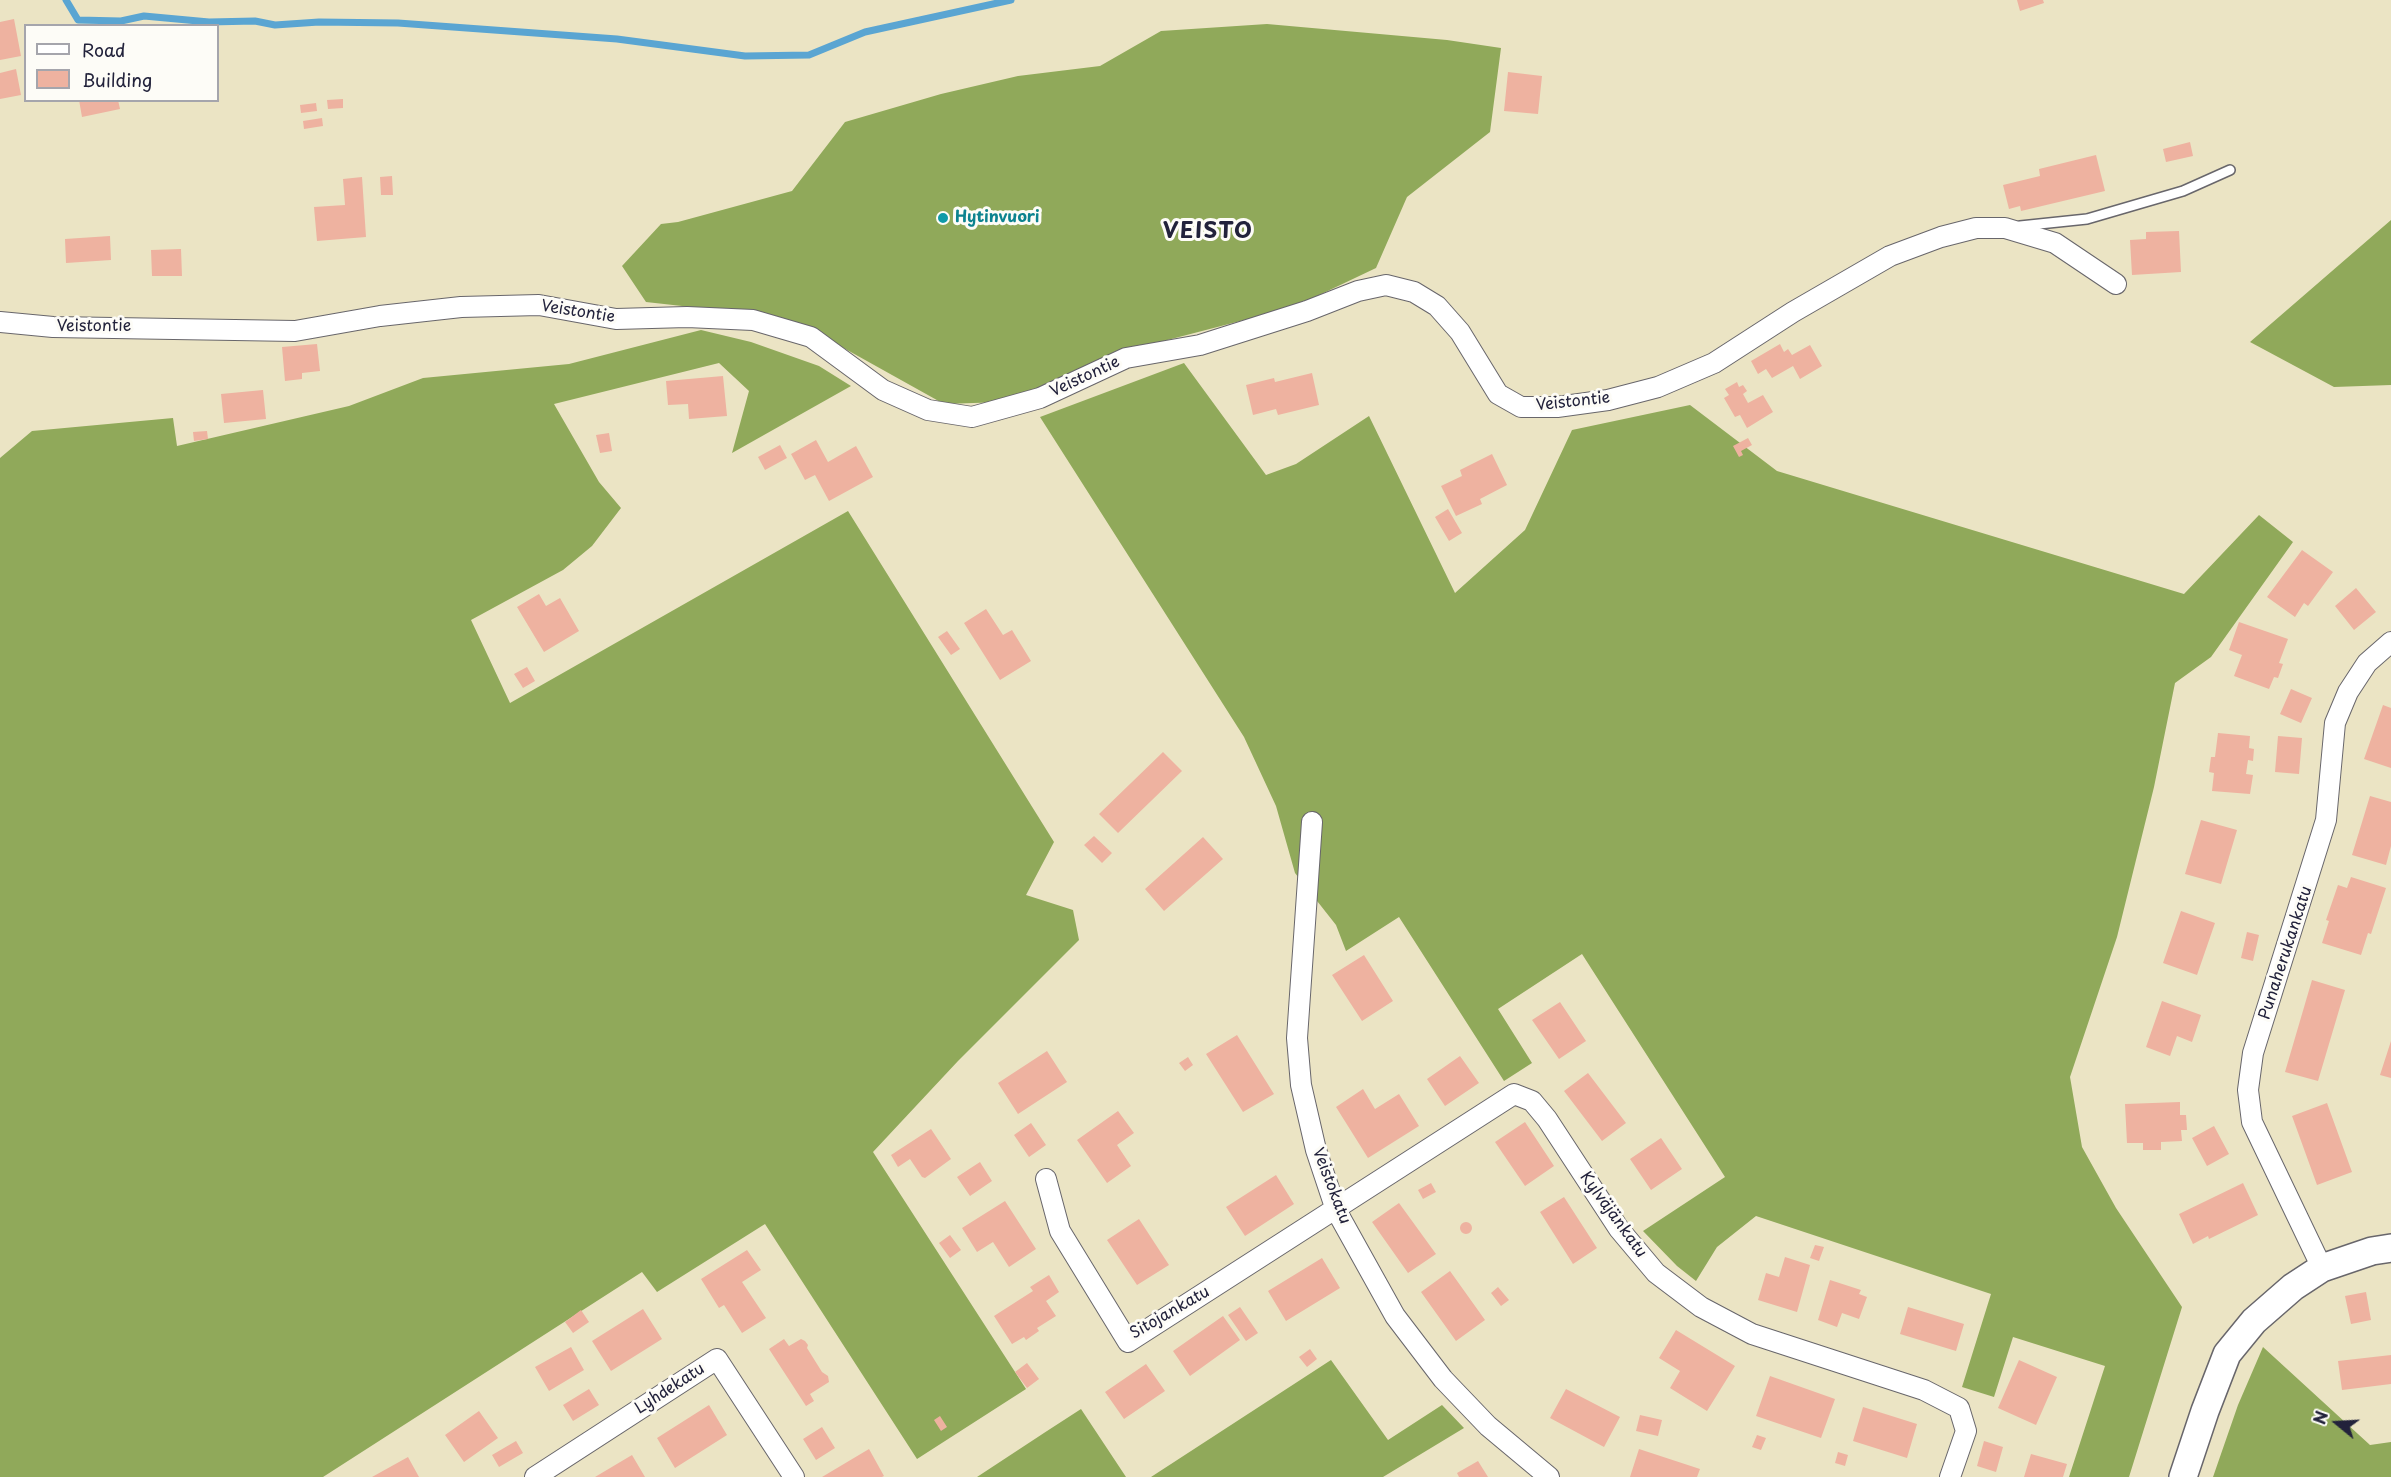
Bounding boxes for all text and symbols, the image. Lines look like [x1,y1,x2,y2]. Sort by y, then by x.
legend [24,24,219,102]
text: Road [82,36,126,63]
text: Building [82,66,152,93]
place label: Hytinvuori [955,208,1040,228]
marker: Hytinvuori [936,211,950,225]
district label: VEISTO [1164,219,1252,245]
street label: Veistontie [540,297,616,327]
street label: Veistontie [57,317,131,337]
street label: Veistontie [1047,353,1123,401]
street label: Veistontie [1535,389,1611,415]
street label: Punaherukankatu [2255,884,2317,1022]
street label: Veistokatu [1308,1145,1354,1227]
street label: Kylväjänkatu [1575,1168,1651,1262]
street label: Sitojankatu [1127,1282,1213,1344]
street label: Lyhdekatu [632,1359,708,1419]
north arrow [2307,1393,2367,1453]
text: N [2307,1408,2333,1427]

